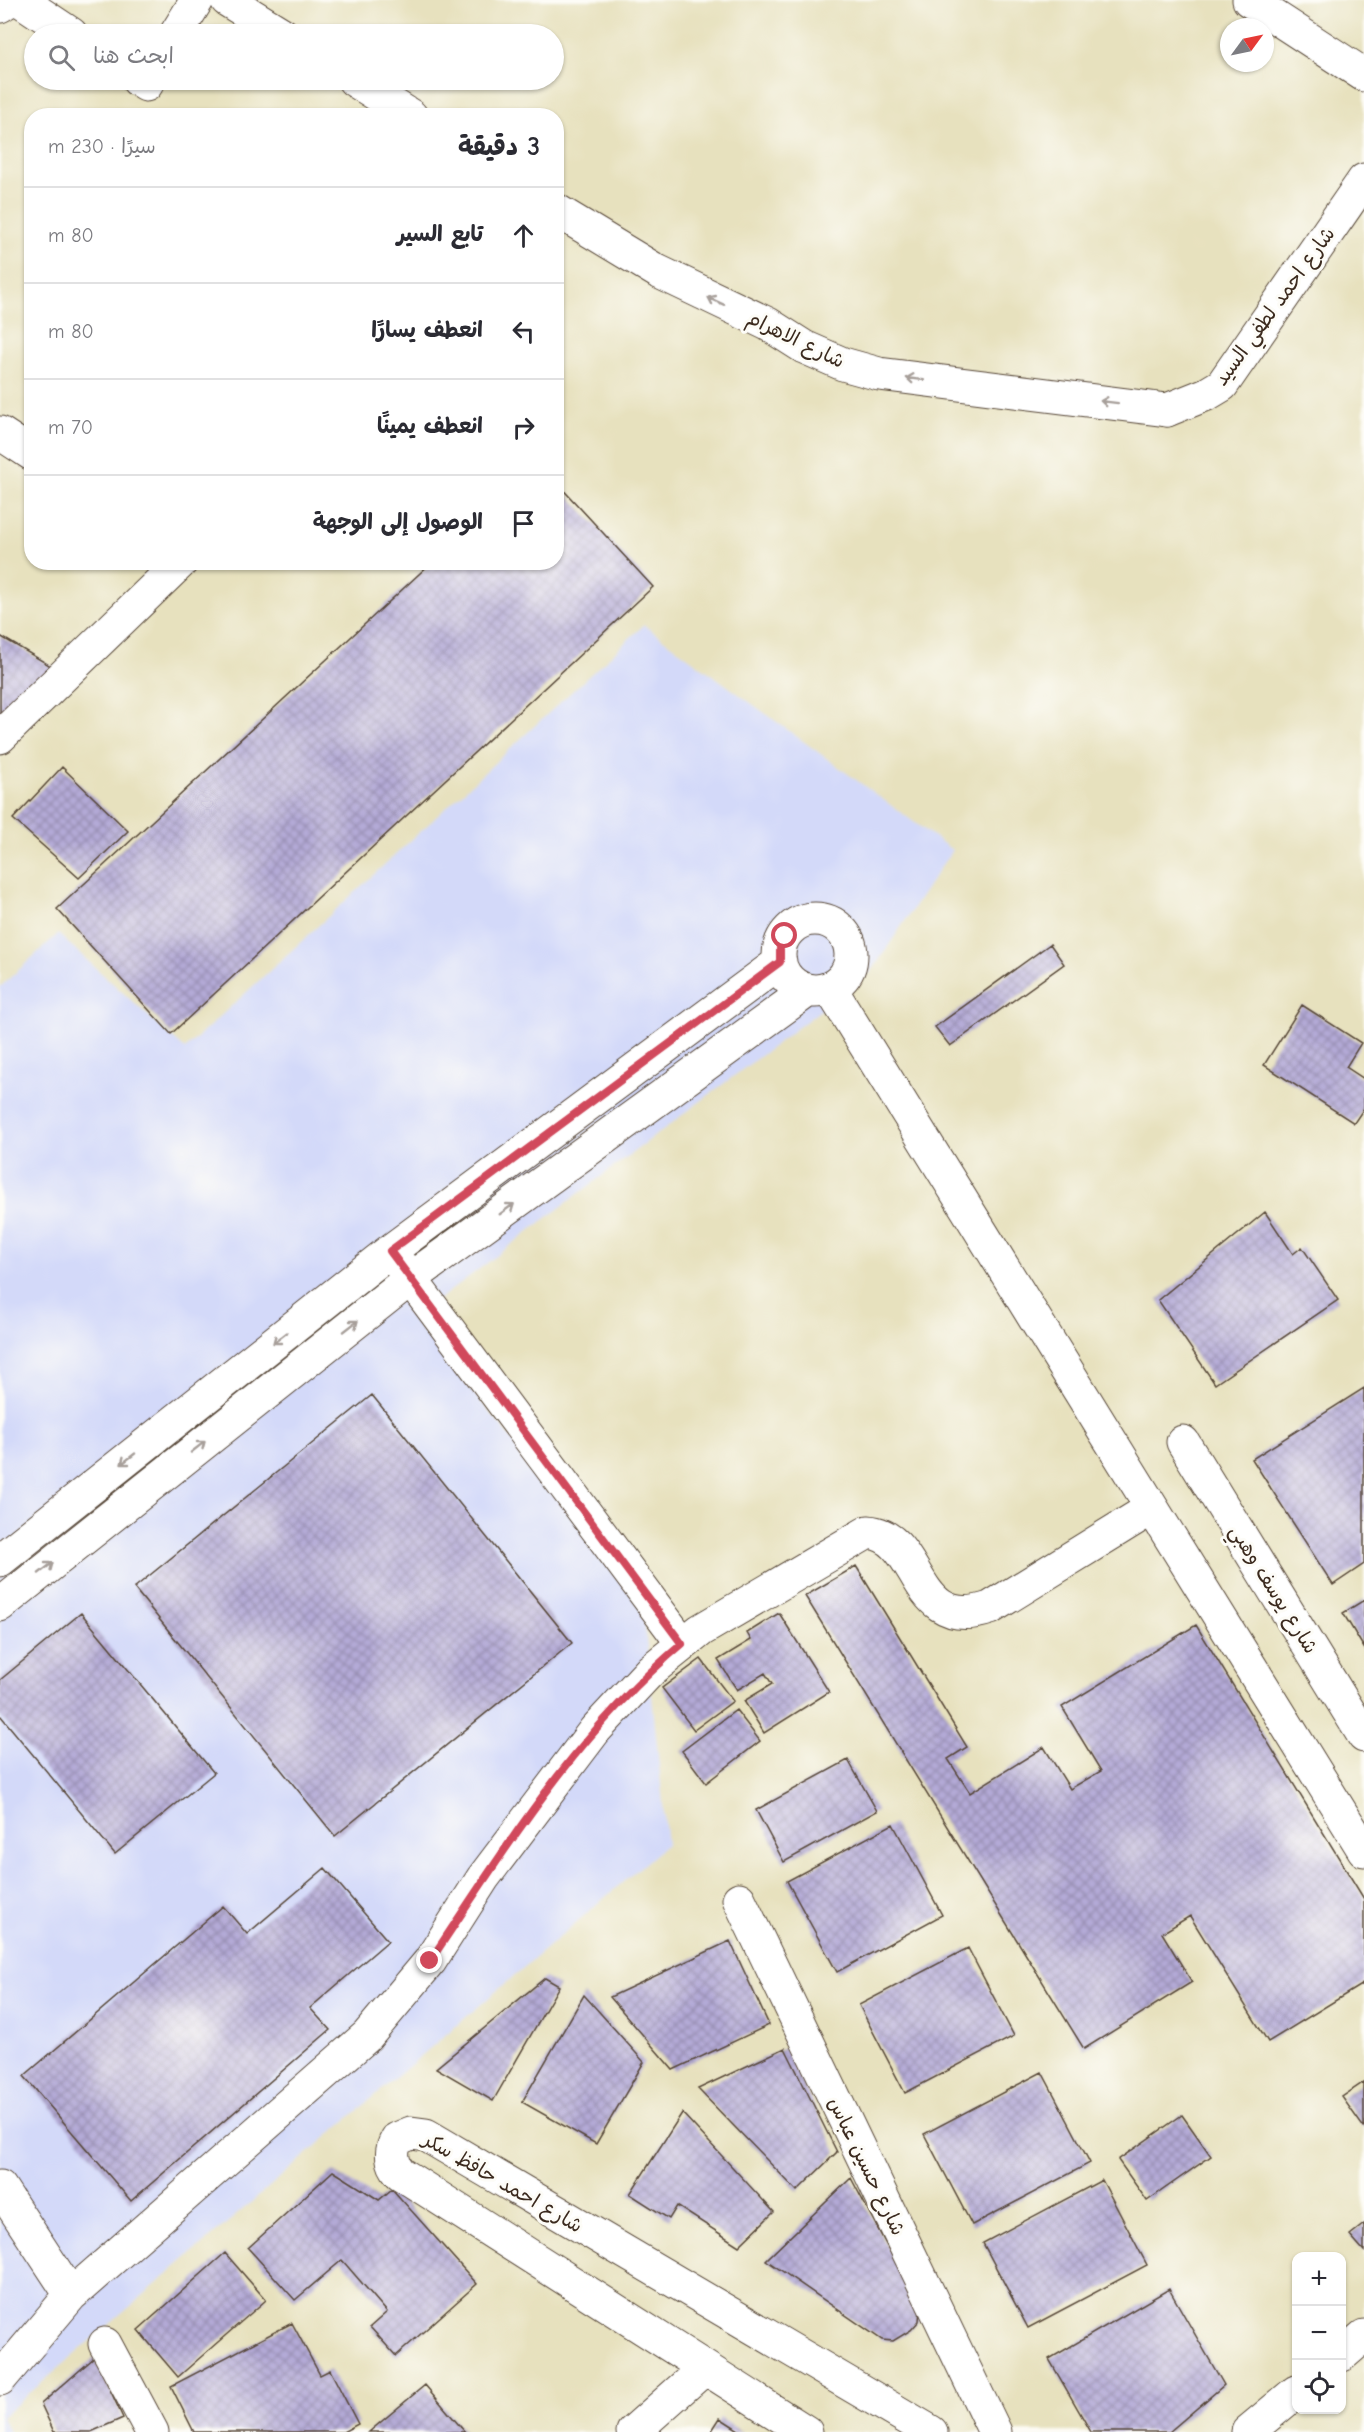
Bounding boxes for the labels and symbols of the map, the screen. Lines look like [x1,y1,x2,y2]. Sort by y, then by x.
north arrow [1220,18,1274,72]
street label: شارع احمد لطفي السيد [1209,223,1344,394]
one-way arrow [708,294,726,306]
street label: شارع الاهرام [742,306,848,376]
one-way arrow [906,373,926,384]
one-way arrow [1099,397,1119,408]
route start [771,922,797,948]
one-way arrow [498,1202,514,1215]
one-way arrow [343,1319,359,1332]
one-way arrow [273,1331,289,1344]
one-way arrow [190,1441,206,1454]
one-way arrow [120,1452,136,1465]
street label: شارع يوسف وهبي [1220,1521,1322,1661]
one-way arrow [38,1562,54,1575]
route end [416,1947,442,1973]
street label: شارع حسين عباس [821,2093,910,2240]
street label: شارع احمد حافظ سكر [416,2126,587,2239]

